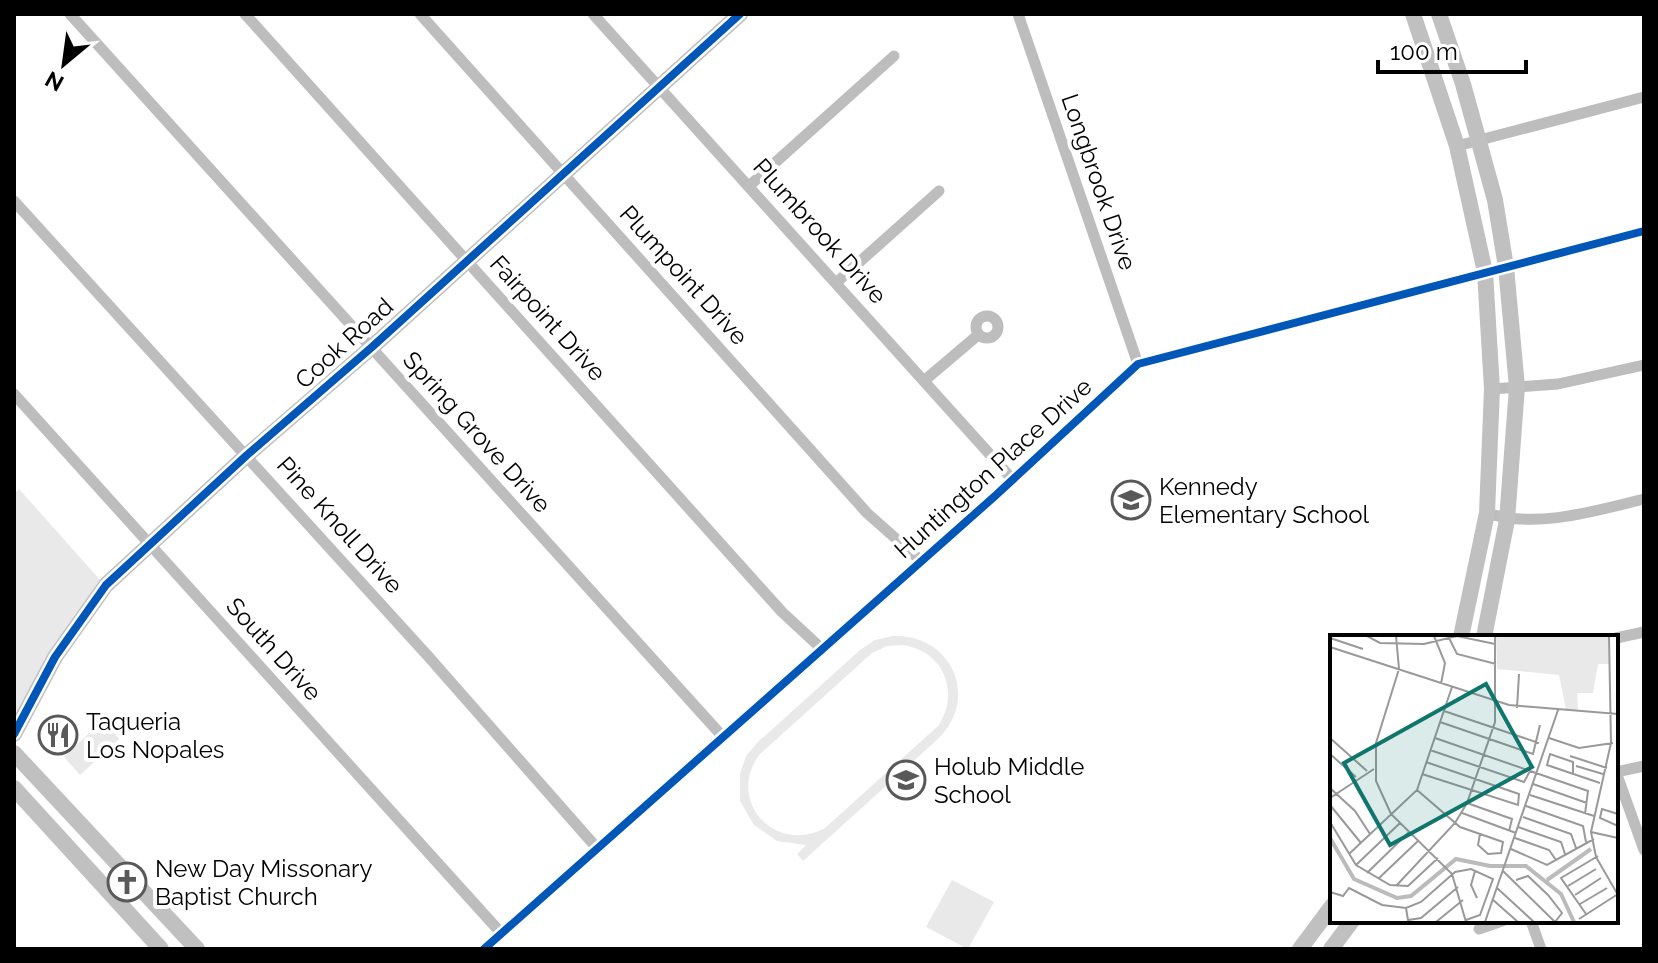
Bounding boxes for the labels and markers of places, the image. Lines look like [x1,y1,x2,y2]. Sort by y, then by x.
place label: Kennedy Elementary School [1159,472,1370,529]
school or university icon: Kennedy Elementary School [1110,479,1152,521]
place label: Taqueria Los Nopales [86,707,224,764]
restaurant icon: Taqueria Los Nopales [37,714,79,756]
place label: Holub Middle School [934,752,1084,809]
school or university icon: Holub Middle School [885,759,927,801]
place label: New Day Missonary Baptist Church [155,854,373,911]
church icon: New Day Missonary Baptist Church [106,861,148,903]

